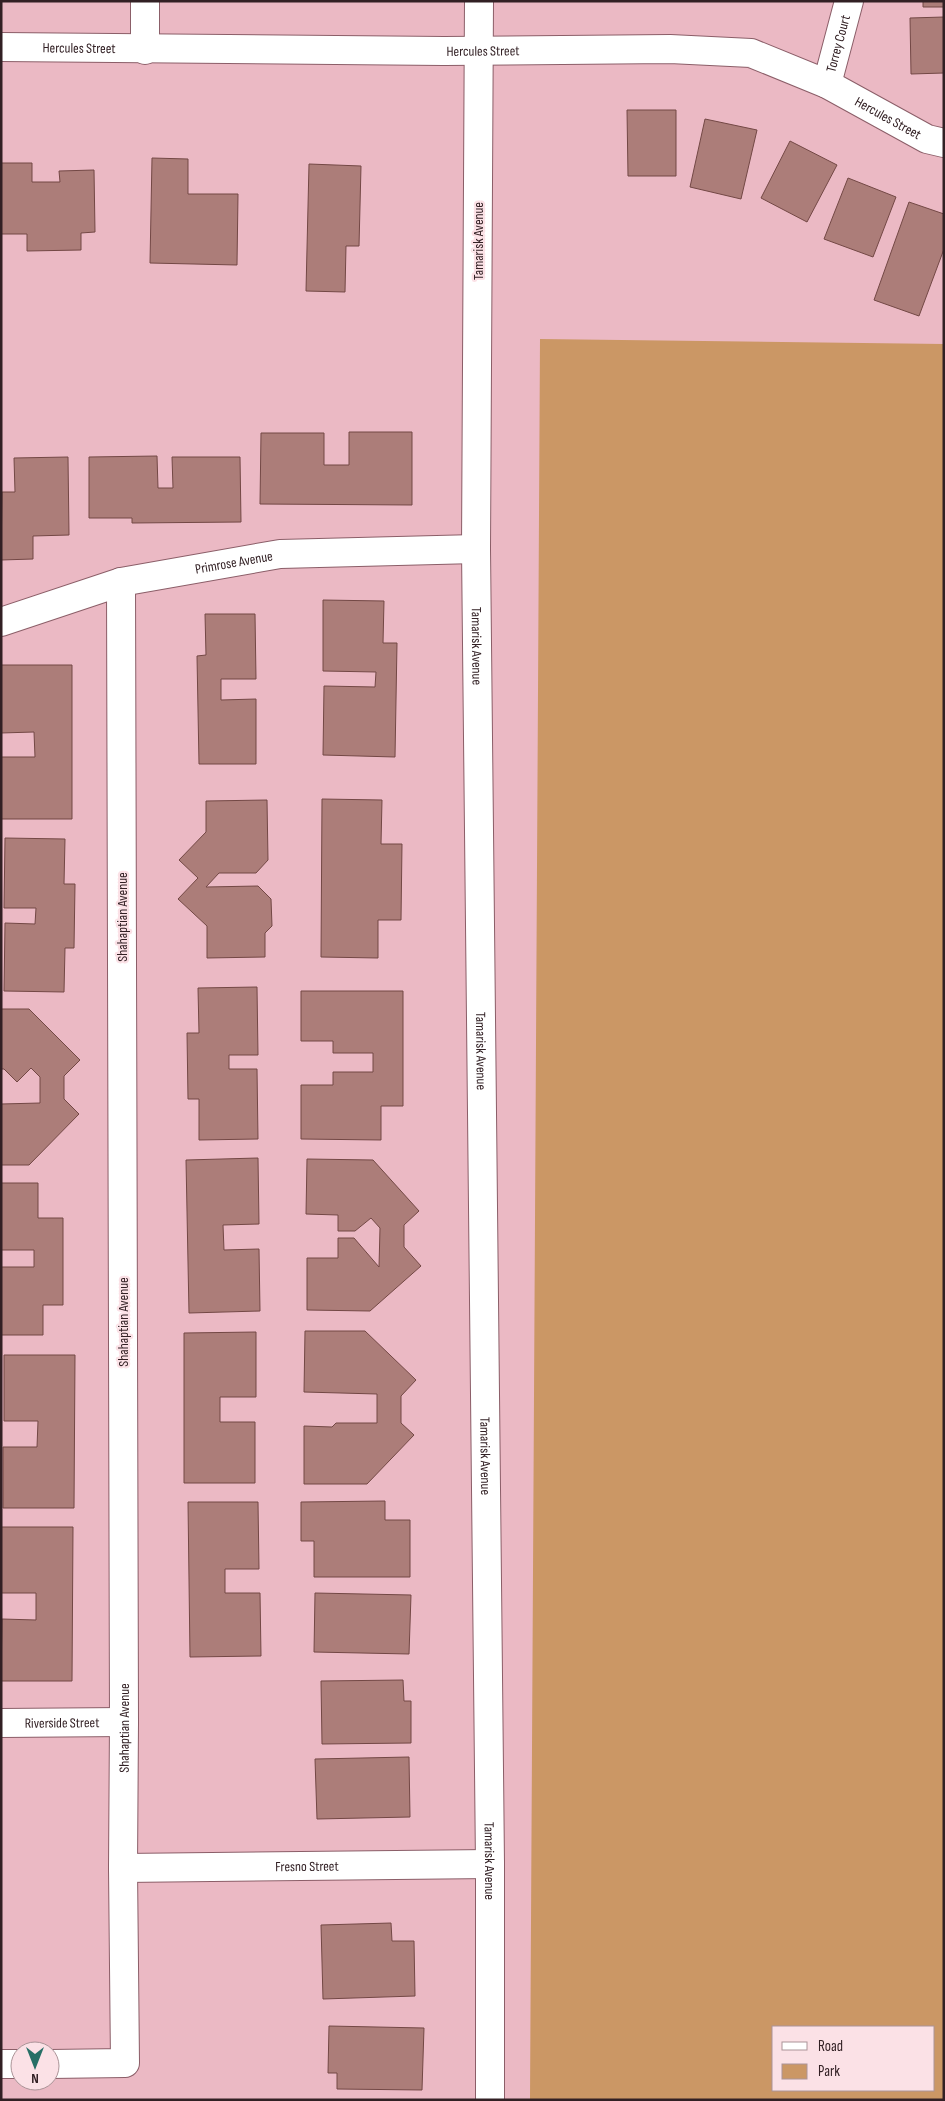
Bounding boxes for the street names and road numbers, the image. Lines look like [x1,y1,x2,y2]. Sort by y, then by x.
street label: Torrey Court [822,13,853,74]
street label: Hercules Street [42,39,116,57]
street label: Hercules Street [446,42,520,59]
street label: Hercules Street [852,93,924,143]
street label: Tamarisk Avenue [470,202,487,280]
street label: Primrose Avenue [194,547,274,577]
street label: Tamarisk Avenue [468,607,486,685]
street label: Shahaptian Avenue [114,872,131,962]
street label: Tamarisk Avenue [472,1012,490,1090]
street label: Shahaptian Avenue [115,1277,132,1367]
street label: Tamarisk Avenue [477,1417,495,1495]
street label: Shahaptian Avenue [115,1683,133,1773]
street label: Riverside Street [25,1714,99,1731]
street label: Tamarisk Avenue [481,1822,499,1900]
street label: Fresno Street [275,1857,339,1875]

